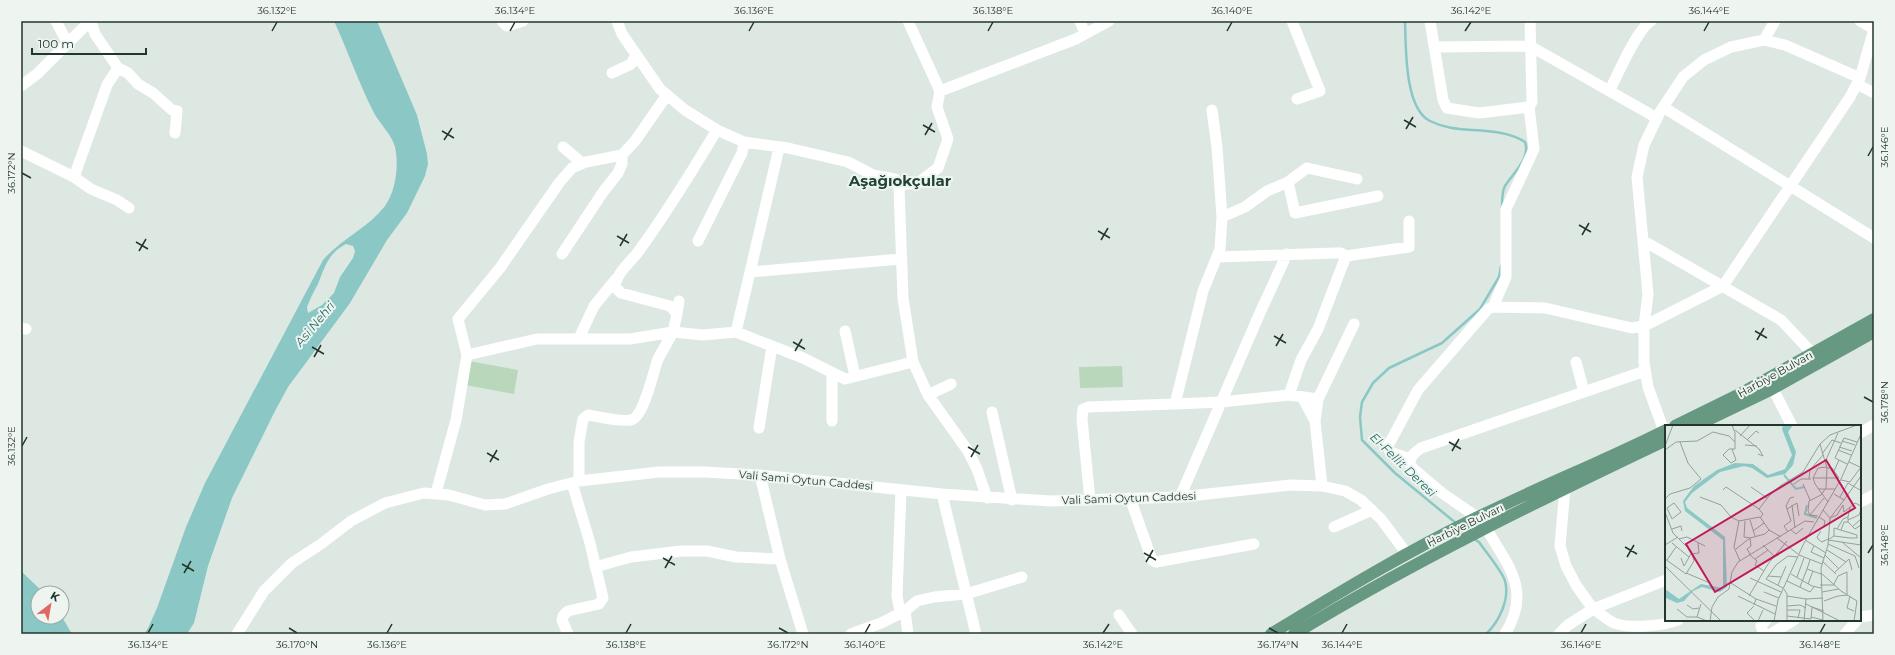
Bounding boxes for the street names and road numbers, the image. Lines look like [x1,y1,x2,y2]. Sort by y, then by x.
street label: Harbiye Bulvarı [1735,348,1815,400]
street label: Vali Sami Oytun Caddesi [738,467,874,493]
street label: Vali Sami Oytun Caddesi [1061,489,1197,507]
street label: Harbiye Bulvarı [1424,500,1506,550]

